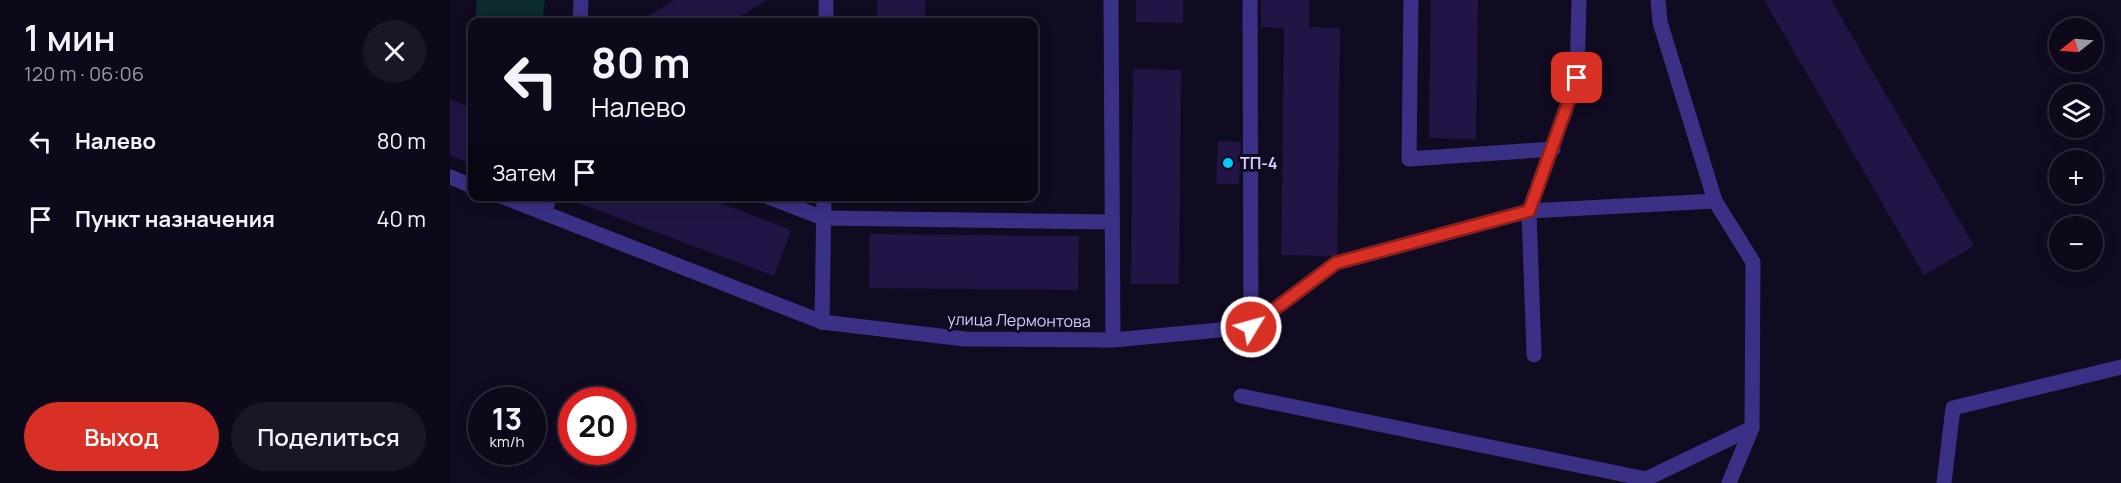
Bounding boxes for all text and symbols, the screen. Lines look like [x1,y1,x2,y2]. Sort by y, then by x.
text: 1 мин [24,13,116,62]
north arrow [2049,18,2103,72]
map controls [2049,18,2103,270]
button: close [363,20,426,83]
text: 80 m [591,33,691,91]
icon: left [492,42,570,120]
pin [1551,52,1602,103]
text: 120 m · 06:06 [24,60,144,87]
icon: arrive [1560,61,1593,94]
button: layers [2049,84,2103,138]
text: Налево [591,88,686,125]
icon: left [24,125,57,158]
text: Налево [75,126,156,156]
text: 80 m [377,126,426,156]
button: + [2049,150,2103,204]
place label: ТП-4 [1240,152,1278,174]
icon: arrive [568,156,601,189]
marker: ТП-4 [1221,156,1235,170]
text: Затем [492,158,556,188]
icon: arrive [24,203,57,236]
text: Пункт назначения [75,204,275,234]
text: 40 m [377,204,426,234]
button: − [2049,216,2103,270]
position arrow [1219,295,1283,359]
street label: улица Лермонтова [947,308,1091,332]
speed limit sign: 20 [558,387,636,465]
text: 13 [492,398,522,439]
button: Выход [24,402,219,471]
button: Поделиться [231,402,426,471]
text: km/h [490,431,524,452]

